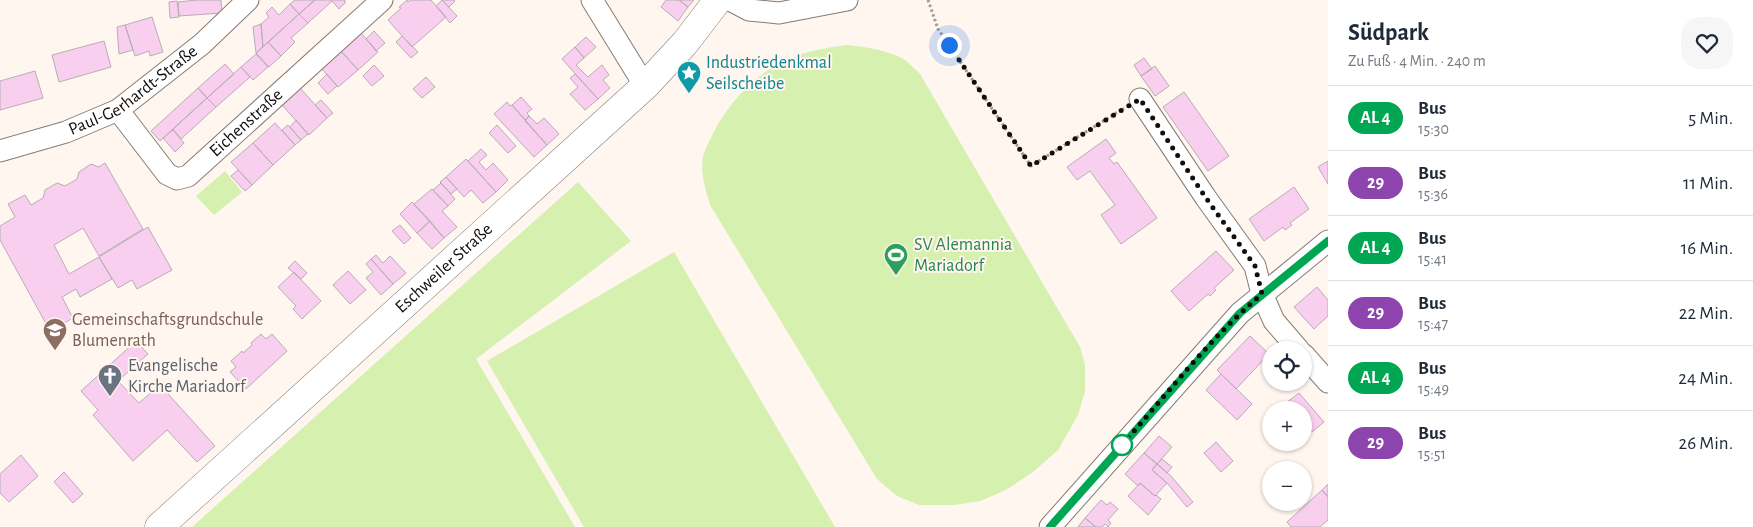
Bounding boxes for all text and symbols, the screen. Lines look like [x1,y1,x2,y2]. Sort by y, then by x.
button: heart [1681,17,1733,69]
text: Südpark [1348,21,1429,45]
your location [937,33,962,58]
street label: Paul-Gerhardt-Straße [66,42,201,139]
text: Zu Fuß · 4 Min. · 240 m [1348,53,1486,69]
place label: Industriedenkmal Seilscheibe [706,54,832,93]
place icon: Industriedenkmal Seilscheibe [676,60,702,94]
street label: Eichenstraße [206,86,286,160]
text: Bus [1418,99,1446,118]
text: AL 4 [1360,109,1391,127]
text: 5 Min. [1688,109,1733,128]
text: 15:30 [1418,121,1449,137]
text: Bus [1418,164,1446,183]
text: 29 [1367,174,1384,192]
text: 11 Min. [1683,174,1733,193]
text: 15:36 [1418,186,1448,202]
street label: Eschweiler Straße [392,220,496,317]
text: Bus [1418,229,1446,248]
place label: SV Alemannia Mariadorf [914,236,1012,275]
text: AL 4 [1360,239,1391,257]
text: 16 Min. [1681,239,1733,258]
sports icon: SV Alemannia Mariadorf [883,242,909,276]
text: 15:41 [1418,251,1447,267]
text: Bus [1418,294,1446,313]
text: 29 [1367,304,1384,322]
text: 22 Min. [1679,304,1733,323]
place label: Gemeinschaftsgrundschule Blumenrath [72,311,263,350]
text: 15:47 [1418,316,1448,332]
school or university icon: Gemeinschaftsgrundschule Blumenrath [42,317,68,351]
map controls [1262,341,1312,511]
button: locate [1262,341,1312,391]
place label: Evangelische Kirche Mariadorf [128,357,247,396]
text: Bus [1418,359,1446,378]
church icon: Evangelische Kirche Mariadorf [97,363,123,397]
text: AL 4 [1360,369,1391,387]
text: 24 Min. [1678,369,1733,388]
text: 15:49 [1418,381,1449,397]
button: + [1262,401,1312,451]
text: Bus [1418,424,1446,443]
unlabelled marker [1111,434,1133,456]
text: 29 [1367,434,1384,452]
text: 26 Min. [1679,434,1733,453]
text: 15:51 [1418,446,1446,462]
button: − [1262,461,1312,511]

